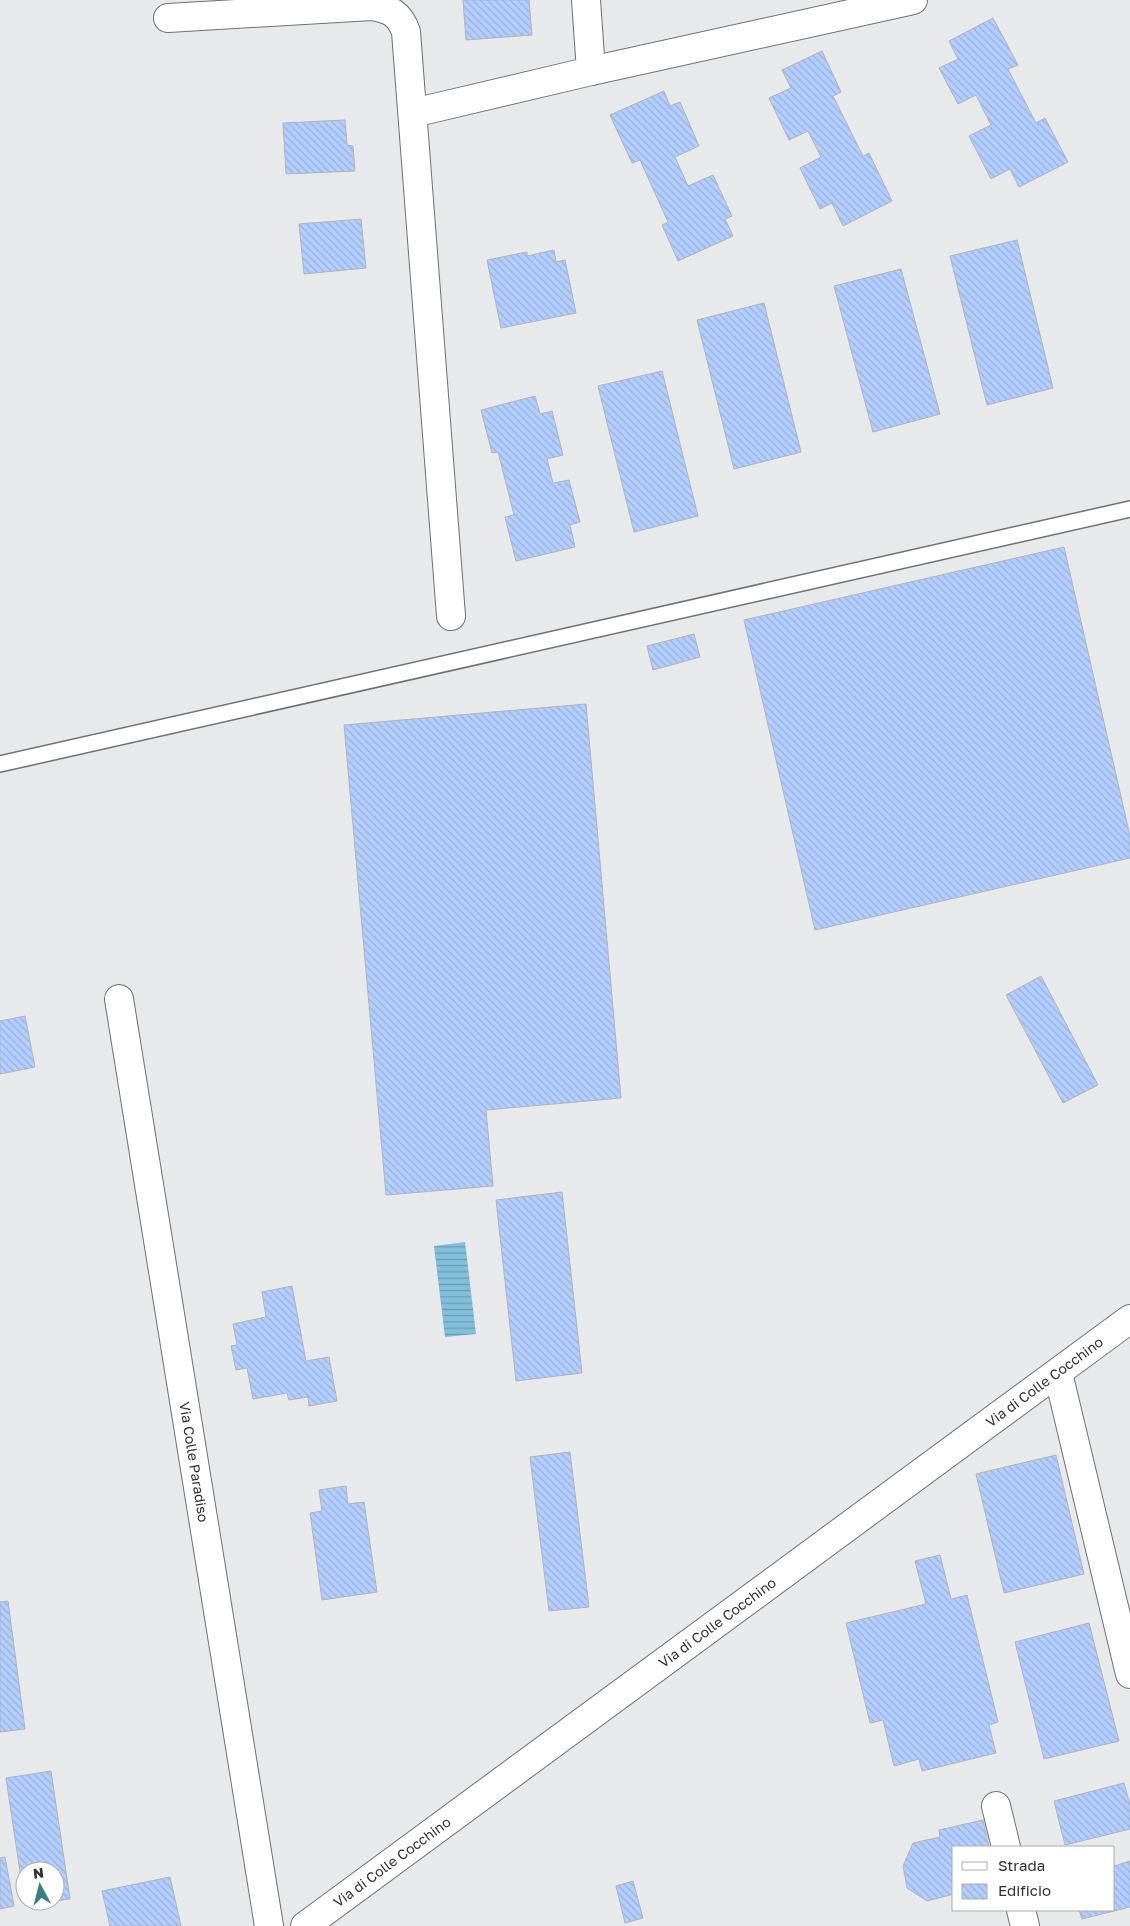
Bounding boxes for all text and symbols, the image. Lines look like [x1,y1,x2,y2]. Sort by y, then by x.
street label: Via di Colle Cocchino [982,1333,1106,1430]
street label: Via Colle Paradiso [176,1401,212,1523]
street label: Via di Colle Cocchino [655,1573,779,1671]
street label: Via di Colle Cocchino [330,1813,454,1910]
legend [952,1846,1115,1911]
text: Strada [998,1856,1045,1874]
north arrow [15,1861,65,1911]
text: N [32,1864,45,1882]
text: Edificio [998,1881,1051,1899]

